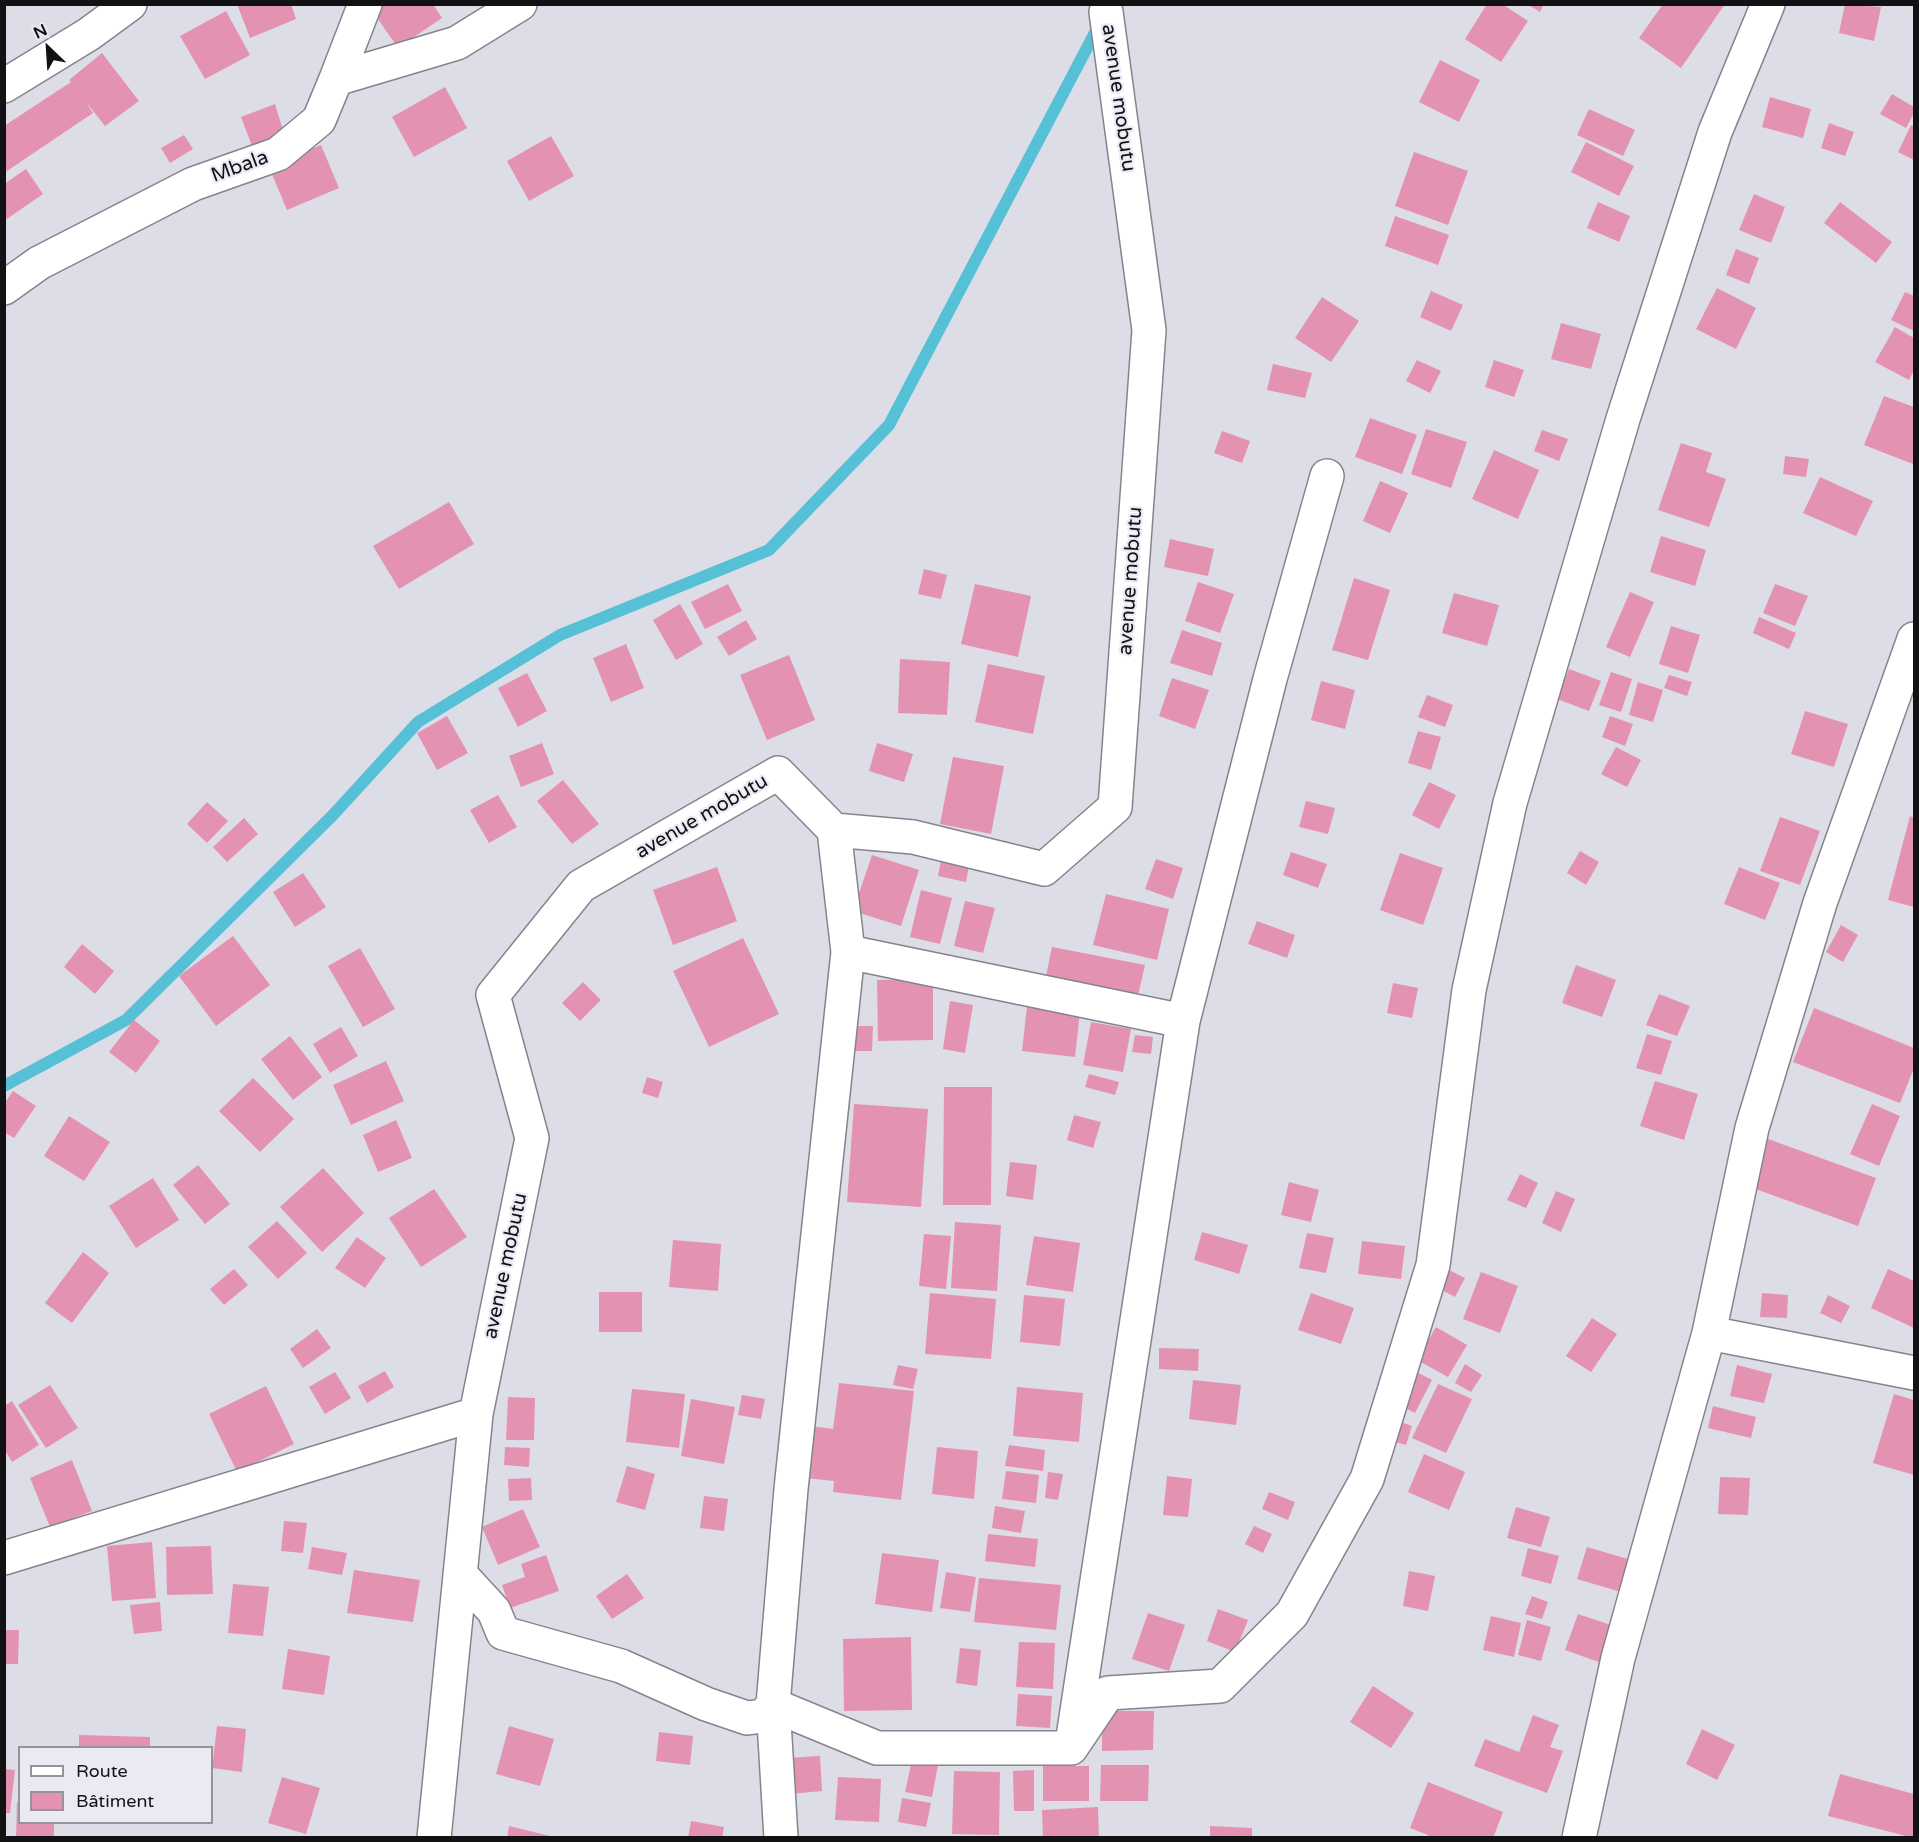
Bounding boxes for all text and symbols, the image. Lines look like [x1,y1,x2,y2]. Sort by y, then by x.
north arrow [18,18,78,78]
text: N [30,20,50,43]
street label: avenue mobutu [1096,23,1140,173]
street label: Mbala [208,146,272,188]
street label: avenue mobutu [1114,506,1148,656]
street label: avenue mobutu [632,769,772,865]
street label: avenue mobutu [479,1191,533,1341]
legend [18,1746,213,1824]
text: Route [76,1760,128,1782]
text: Bâtiment [76,1790,154,1812]

